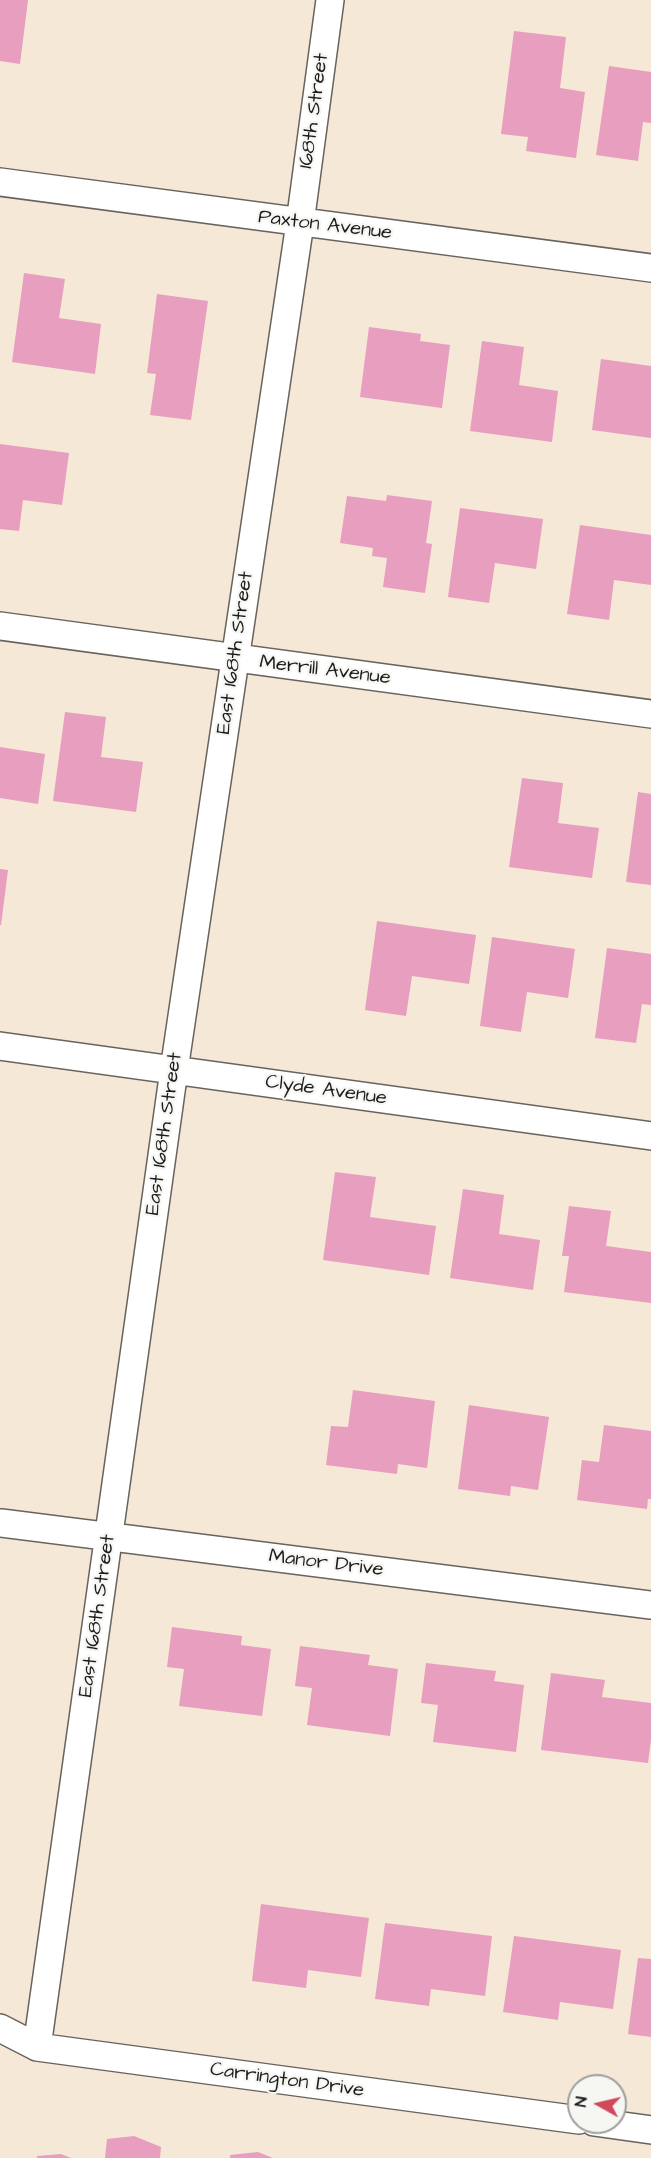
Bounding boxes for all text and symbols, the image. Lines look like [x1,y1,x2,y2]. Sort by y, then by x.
street label: 168th Street [295,52,335,170]
street label: Paxton Avenue [257,206,393,246]
street label: East 168th Street [213,570,259,736]
street label: Merrill Avenue [258,651,392,691]
street label: East 168th Street [142,1051,188,1217]
street label: Clyde Avenue [264,1071,388,1111]
street label: East 168th Street [75,1533,121,1699]
street label: Manor Drive [267,1545,385,1583]
street label: Carrington Drive [208,2058,366,2104]
north arrow [567,2074,627,2134]
text: N [570,2095,593,2108]

